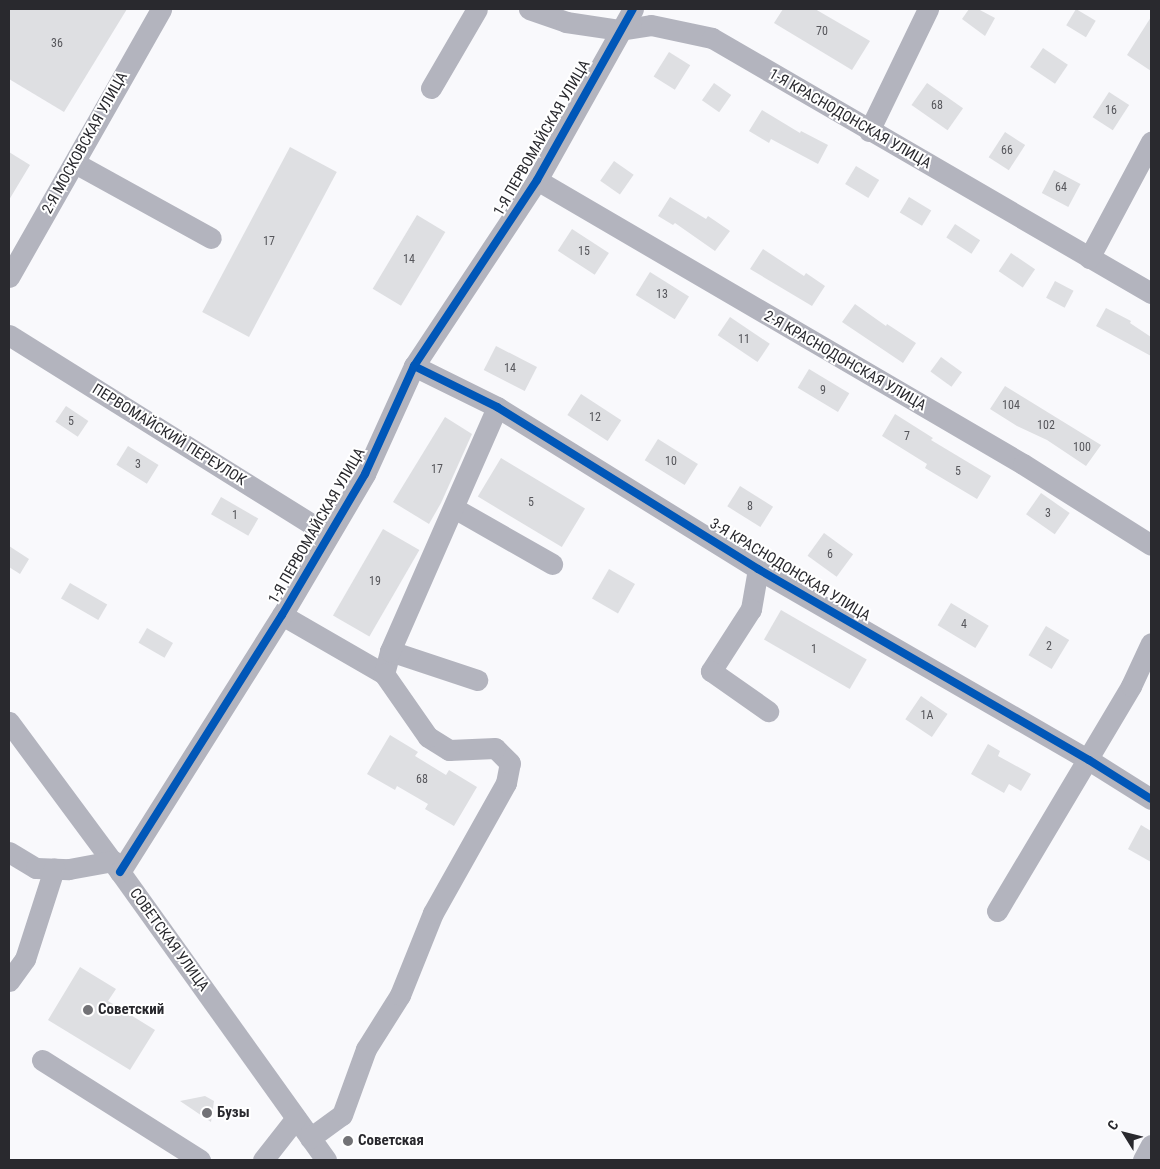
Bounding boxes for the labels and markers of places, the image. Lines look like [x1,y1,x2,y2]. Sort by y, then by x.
place label: Советский [98,1001,164,1019]
marker: Советский [82,1004,94,1016]
place label: Бузы [217,1104,250,1122]
marker: Бузы [201,1107,213,1119]
place label: Советская [358,1132,424,1150]
marker: Советская [342,1135,354,1147]

